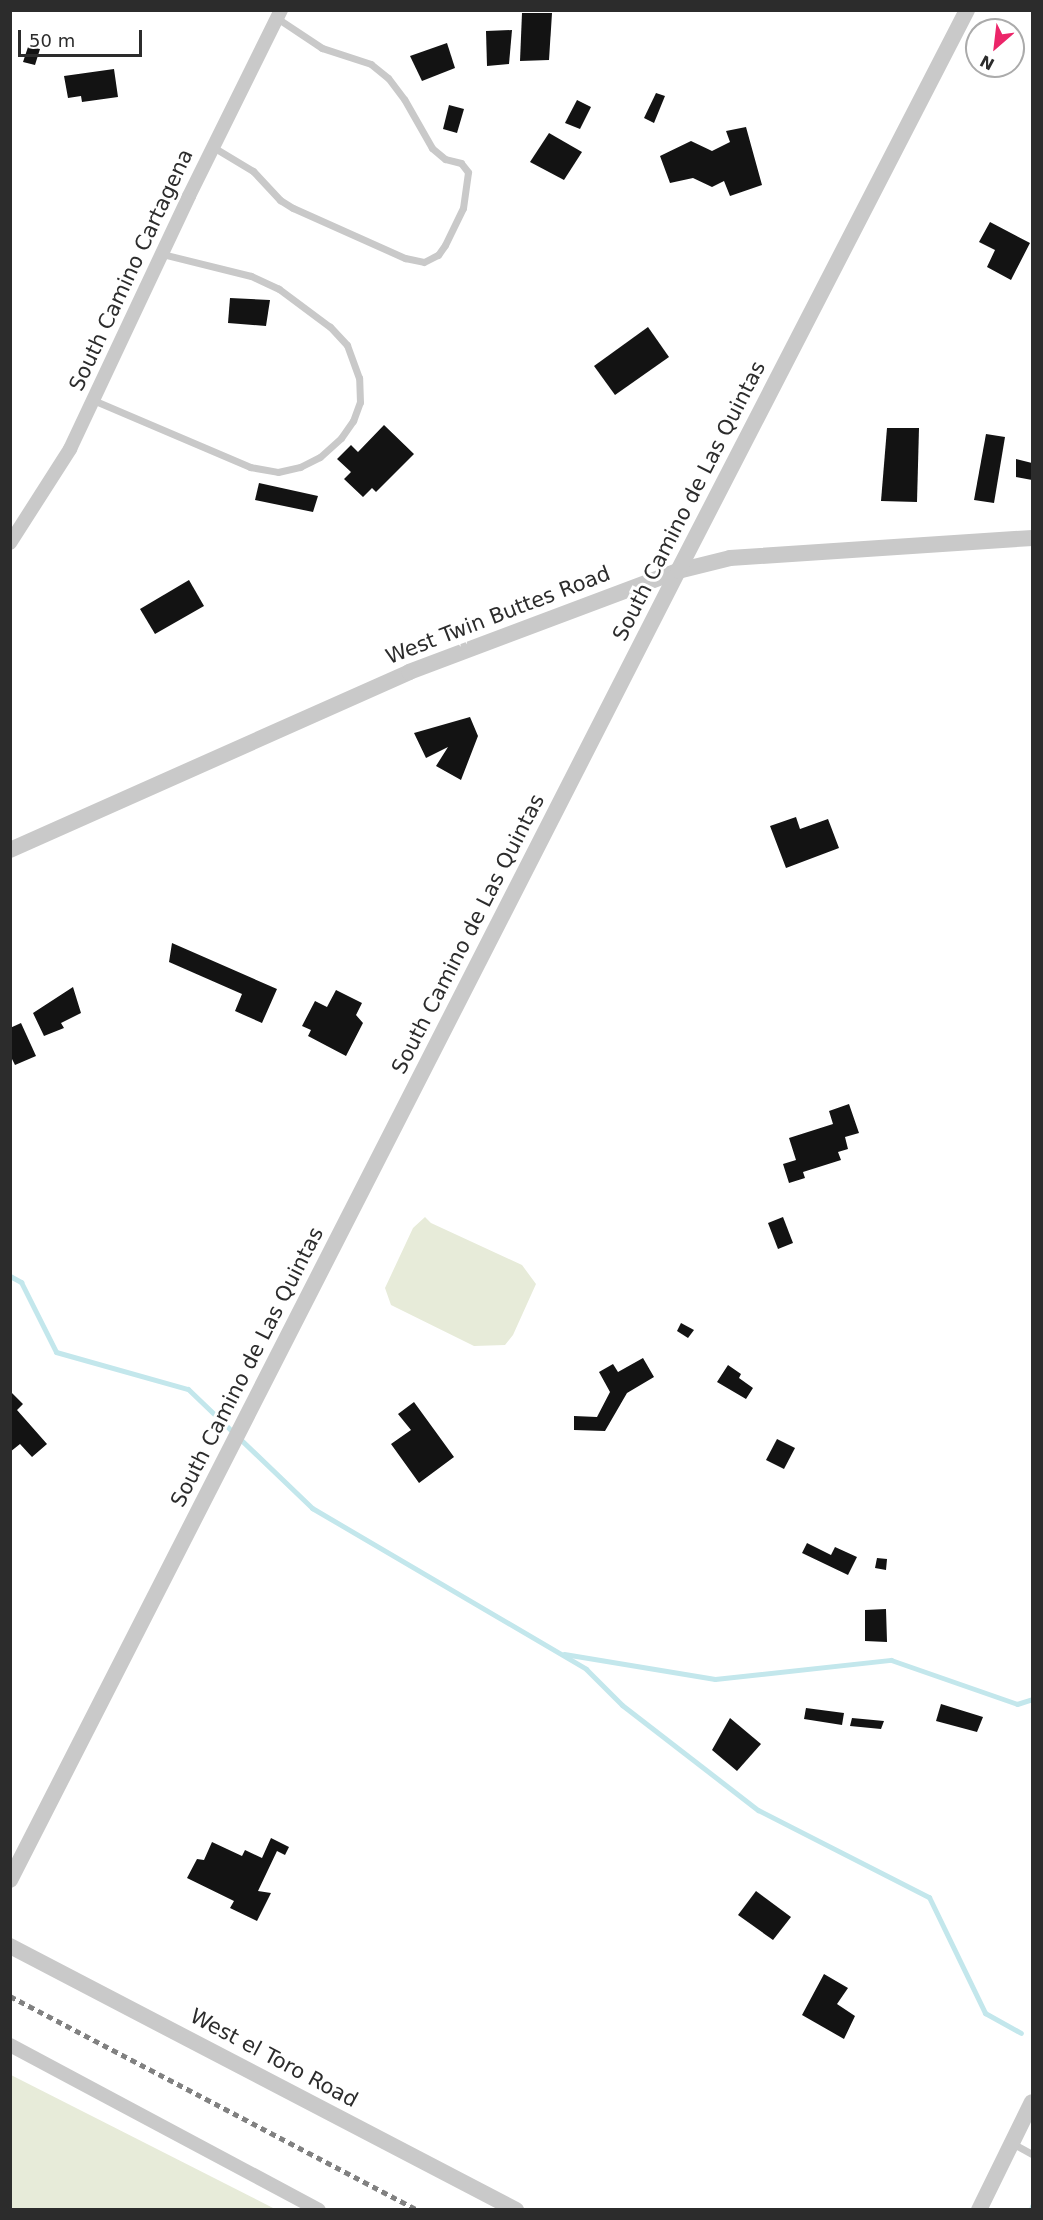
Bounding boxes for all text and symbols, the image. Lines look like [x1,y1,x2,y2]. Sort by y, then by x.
scale bar [21,18,146,56]
north arrow [965,18,1025,78]
text: 50 m [29,30,75,51]
text: N [977,51,998,74]
street label: South Camino Cartagena [64,145,198,395]
street label: South Camino de Las Quintas [607,357,771,645]
street label: West Twin Buttes Road [382,561,614,669]
street label: South Camino de Las Quintas [386,790,550,1078]
street label: South Camino de Las Quintas [165,1223,329,1511]
street label: West el Toro Road [186,2003,362,2113]

